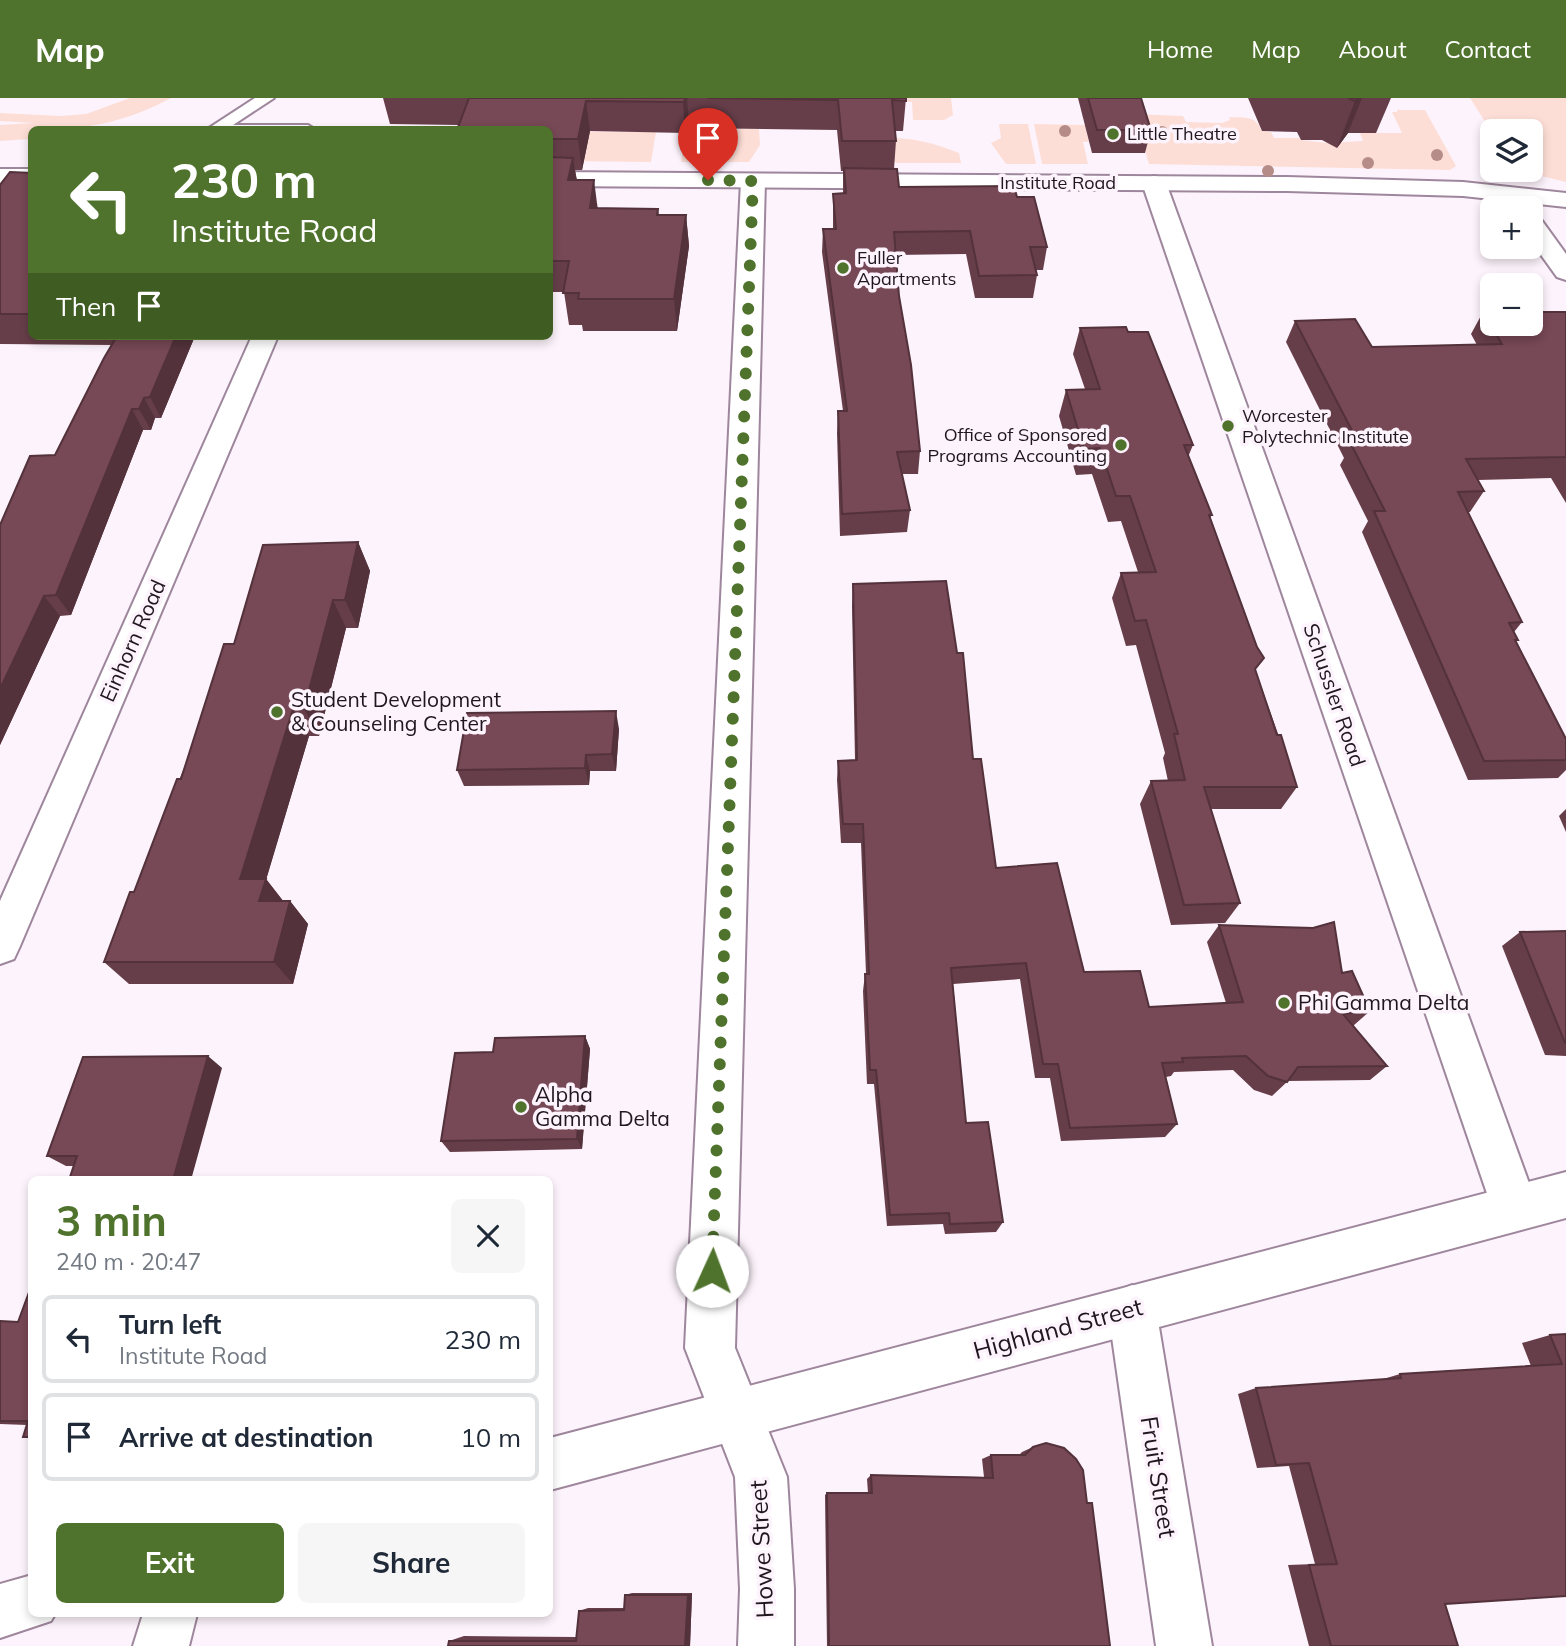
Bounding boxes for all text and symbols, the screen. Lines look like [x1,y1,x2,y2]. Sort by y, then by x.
text: Map [35,29,105,70]
text: Home [1147,34,1213,64]
text: Map [1251,34,1301,64]
text: About [1339,34,1407,64]
text: Contact [1445,34,1531,64]
pin [678,108,738,180]
icon: arrive [689,119,727,157]
map controls [1480,119,1543,336]
button: layers [1480,119,1543,182]
place label: Little Theatre [1127,122,1237,145]
marker: Little Theatre [1105,126,1121,142]
text: 230 m [171,149,317,210]
icon: left [56,154,147,245]
street label: Institute Road [1000,171,1116,194]
button: + [1480,196,1543,259]
text: Institute Road [171,210,377,250]
place label: Fuller Apartments [857,246,957,290]
marker: Fuller Apartments [835,260,851,276]
button: − [1480,273,1543,336]
icon: arrive [130,287,168,325]
text: Then [56,290,116,323]
place label: Worcester Polytechnic Institute [1242,404,1409,448]
marker: Worcester Polytechnic Institute [1220,418,1236,434]
place label: Office of Sponsored Programs Accounting [927,423,1107,467]
marker: Office of Sponsored Programs Accounting [1113,437,1129,453]
street label: Einhorn Road [94,576,171,706]
street label: Schussler Road [1298,620,1372,770]
place label: Student Development & Counseling Center [291,686,501,736]
marker: Student Development & Counseling Center [269,704,285,720]
place label: Phi Gamma Delta [1298,989,1469,1015]
marker: Phi Gamma Delta [1276,995,1292,1011]
place label: Alpha Gamma Delta [535,1081,670,1131]
marker: Alpha Gamma Delta [513,1099,529,1115]
text: 3 min [56,1194,167,1247]
button: close [451,1199,525,1273]
position arrow [675,1234,749,1308]
text: 240 m · 20:47 [56,1247,201,1276]
street label: Highland Street [970,1291,1146,1365]
text: Turn left [119,1308,221,1341]
icon: left [60,1320,98,1358]
text: 230 m [445,1323,521,1356]
text: Institute Road [119,1341,267,1370]
street label: Fruit Street [1135,1414,1183,1540]
icon: arrive [60,1418,98,1456]
text: Arrive at destination [119,1421,374,1454]
text: 10 m [460,1421,521,1454]
street label: Howe Street [742,1479,780,1619]
button: Exit [56,1523,284,1603]
button: Share [298,1523,525,1603]

